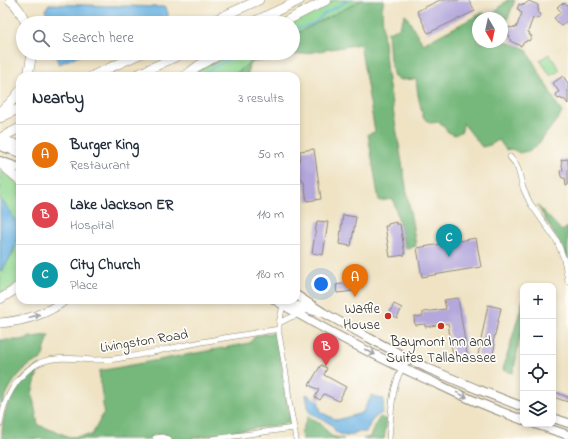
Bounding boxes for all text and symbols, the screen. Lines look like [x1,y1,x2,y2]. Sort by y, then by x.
north arrow [472,12,508,48]
search box [16,16,300,60]
icon: search [30,27,52,49]
text: Search here [62,27,134,49]
text: Nearby [32,86,84,111]
text: 3 results [238,89,284,108]
text: Burger King [70,134,139,156]
text: A [41,145,49,164]
text: 50 m [258,145,284,164]
text: Restaurant [70,156,130,175]
text: Lake Jackson ER [70,194,173,216]
text: B [41,205,49,224]
text: 110 m [257,205,284,224]
text: Hospital [70,216,114,235]
pin: C [436,224,462,257]
text: City Church [70,254,140,276]
pin: A [342,264,368,297]
text: C [41,265,49,284]
text: 180 m [256,265,284,284]
your location [311,274,331,294]
text: Place [70,276,98,295]
map controls [520,283,556,427]
button: + [520,283,556,319]
place label: Waffle House [343,299,381,336]
marker: Waffle House [383,311,393,321]
one-way arrow [27,312,40,319]
button: − [520,319,556,355]
marker: Baymont Inn and Suites Tallahassee [436,321,446,331]
street label: Livingston Road [99,324,190,360]
place label: Baymont Inn and Suites Tallahassee [386,332,497,369]
pin: B [313,333,339,366]
one-way arrow [364,349,376,356]
button: locate [520,355,556,391]
button: layers [520,391,556,427]
one-way arrow [455,392,467,399]

